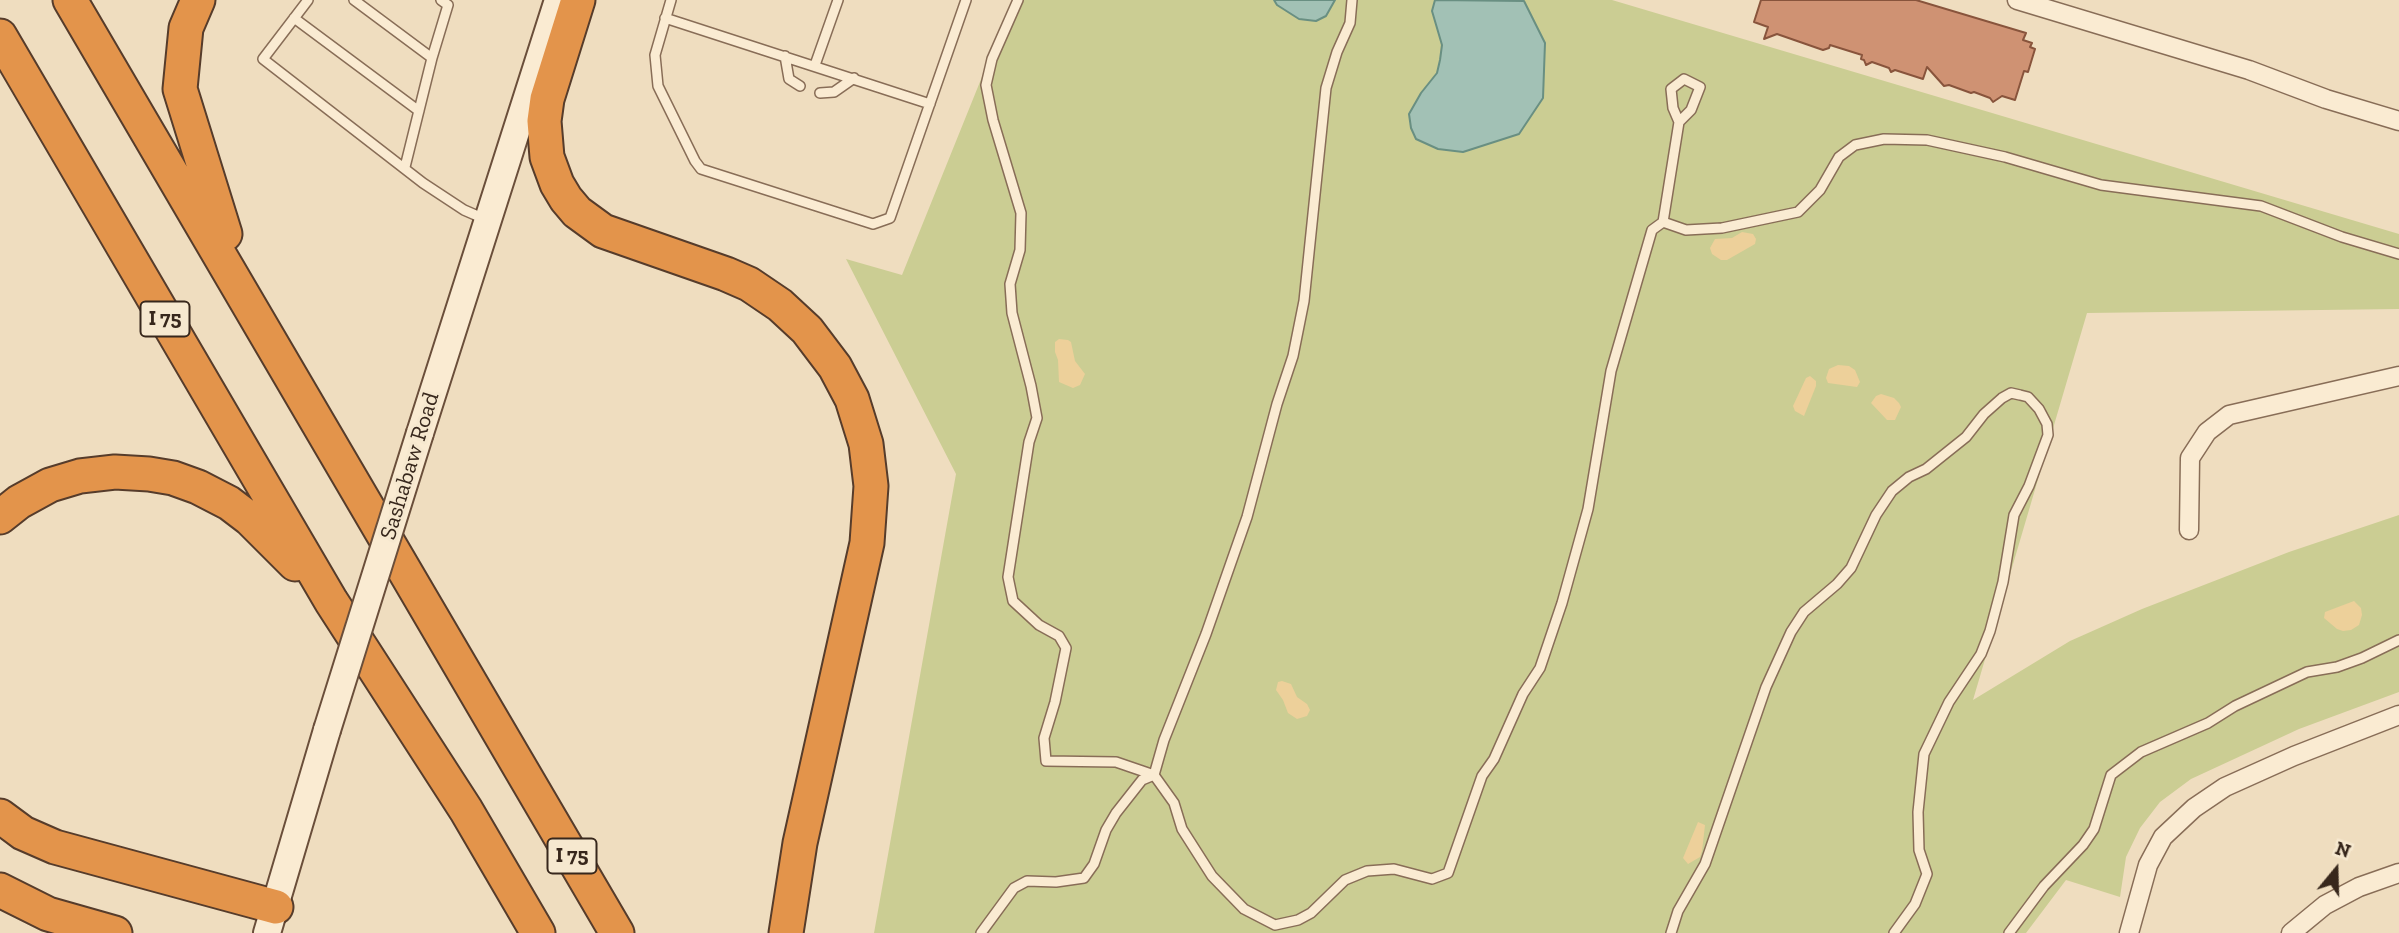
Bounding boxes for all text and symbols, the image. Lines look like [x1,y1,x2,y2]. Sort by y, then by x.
road number: I 75 [140,302,190,336]
street label: Sashabaw Road [374,389,446,543]
north arrow [2301,835,2371,905]
text: N [2332,836,2354,863]
road number: I 75 [548,838,596,874]

